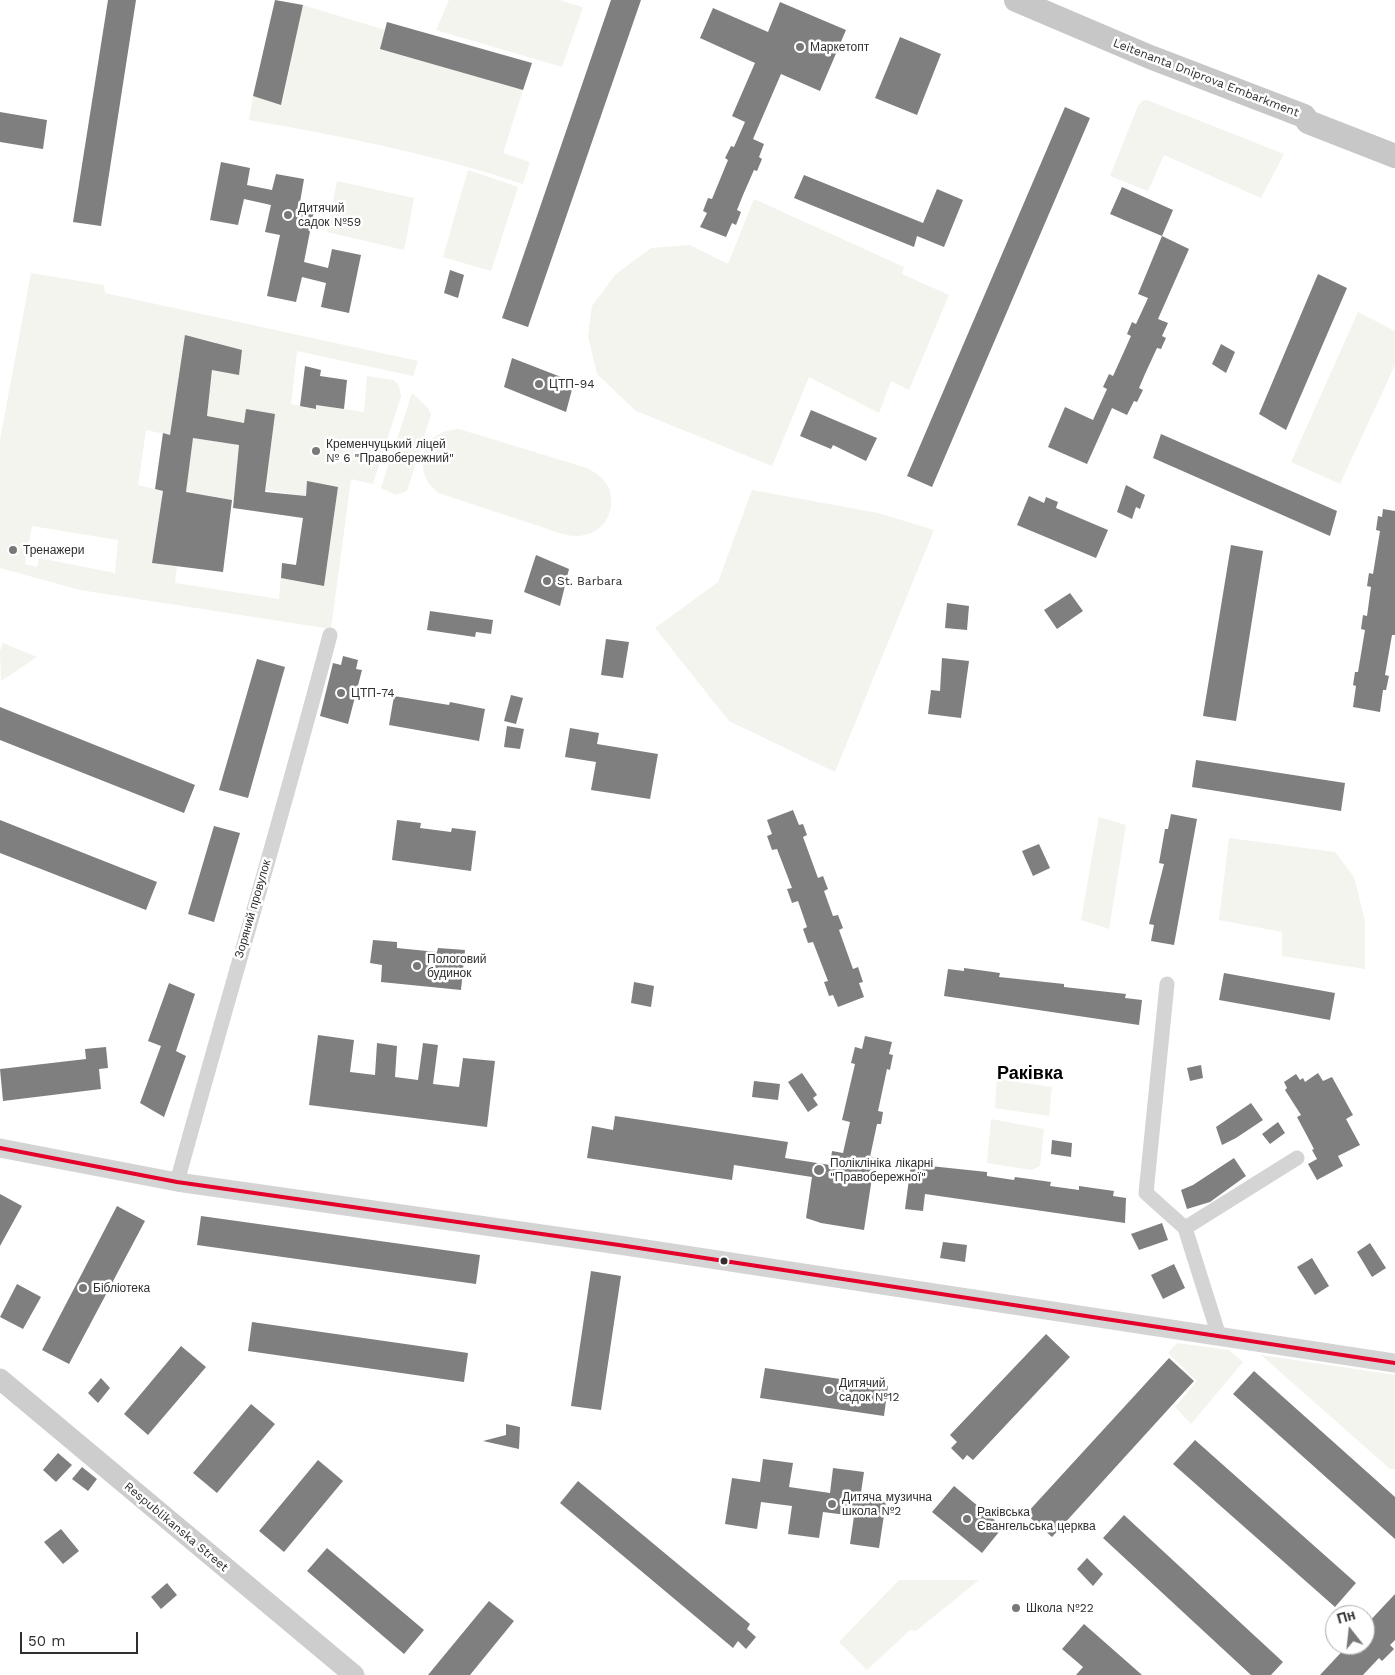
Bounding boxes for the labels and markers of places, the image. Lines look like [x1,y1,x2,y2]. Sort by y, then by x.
place label: Маркетопт [810,40,869,54]
marker: Маркетопт [794,41,806,53]
place label: Дитячий садок №59 [298,201,361,229]
marker: Дитячий садок №59 [282,209,294,221]
place label: ЦТП-94 [549,377,595,391]
marker: ЦТП-94 [533,378,545,390]
place label: Кременчуцький ліцей № 6 "Правобережний" [326,437,454,465]
marker: Кременчуцький ліцей № 6 "Правобережний" [310,445,322,457]
place label: Тренажери [23,543,84,557]
marker: Тренажери [7,544,19,556]
place label: St. Barbara [557,574,622,588]
marker: St. Barbara [541,575,553,587]
place label: ЦТП-74 [351,686,395,700]
marker: ЦТП-74 [335,687,347,699]
place label: Пологовий будинок [427,952,486,980]
marker: Пологовий будинок [411,960,423,972]
place label: Поліклініка лікарні "Правобережної" [830,1156,933,1184]
marker: Поліклініка лікарні "Правобережної" [812,1163,826,1177]
unlabelled marker [719,1256,729,1266]
place label: Бібліотека [93,1281,150,1295]
marker: Бібліотека [77,1282,89,1294]
place label: Дитячий садок №12 [839,1376,899,1404]
marker: Дитячий садок №12 [823,1384,835,1396]
place label: Дитяча музична школа №2 [842,1490,932,1518]
marker: Дитяча музична школа №2 [826,1498,838,1510]
place label: Раківська Євангельська церква [977,1505,1096,1533]
marker: Раківська Євангельська церква [961,1513,973,1525]
place label: Школа №22 [1026,1601,1094,1615]
marker: Школа №22 [1010,1602,1022,1614]

